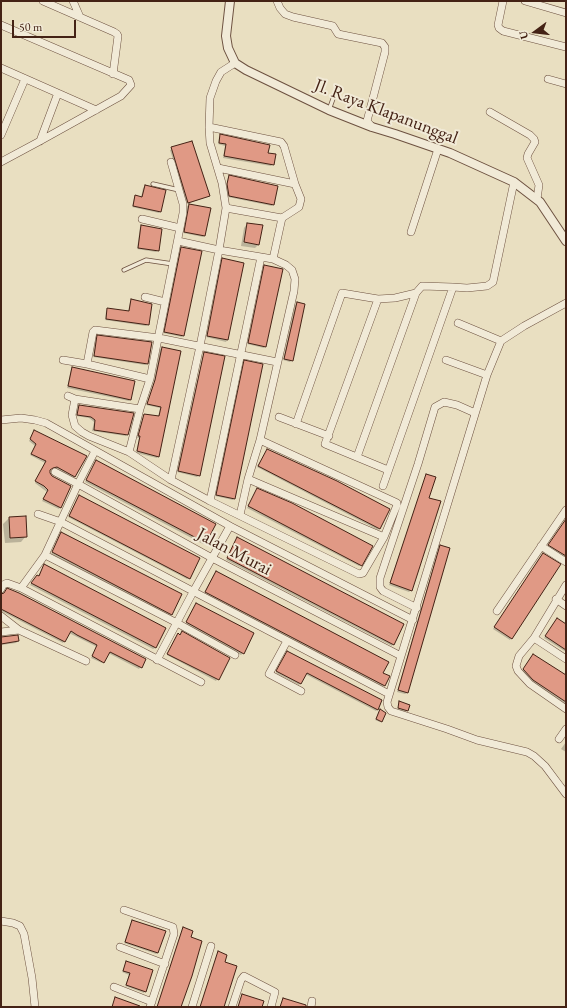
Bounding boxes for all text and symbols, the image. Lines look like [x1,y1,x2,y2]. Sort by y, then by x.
scale bar [14,12,78,38]
north arrow [515,12,555,52]
text: 50 m [19,19,42,35]
text: U [516,29,531,41]
street label: Jl. Raya Klapanunggal [311,75,461,149]
street label: Jalan Murai [193,523,275,581]

